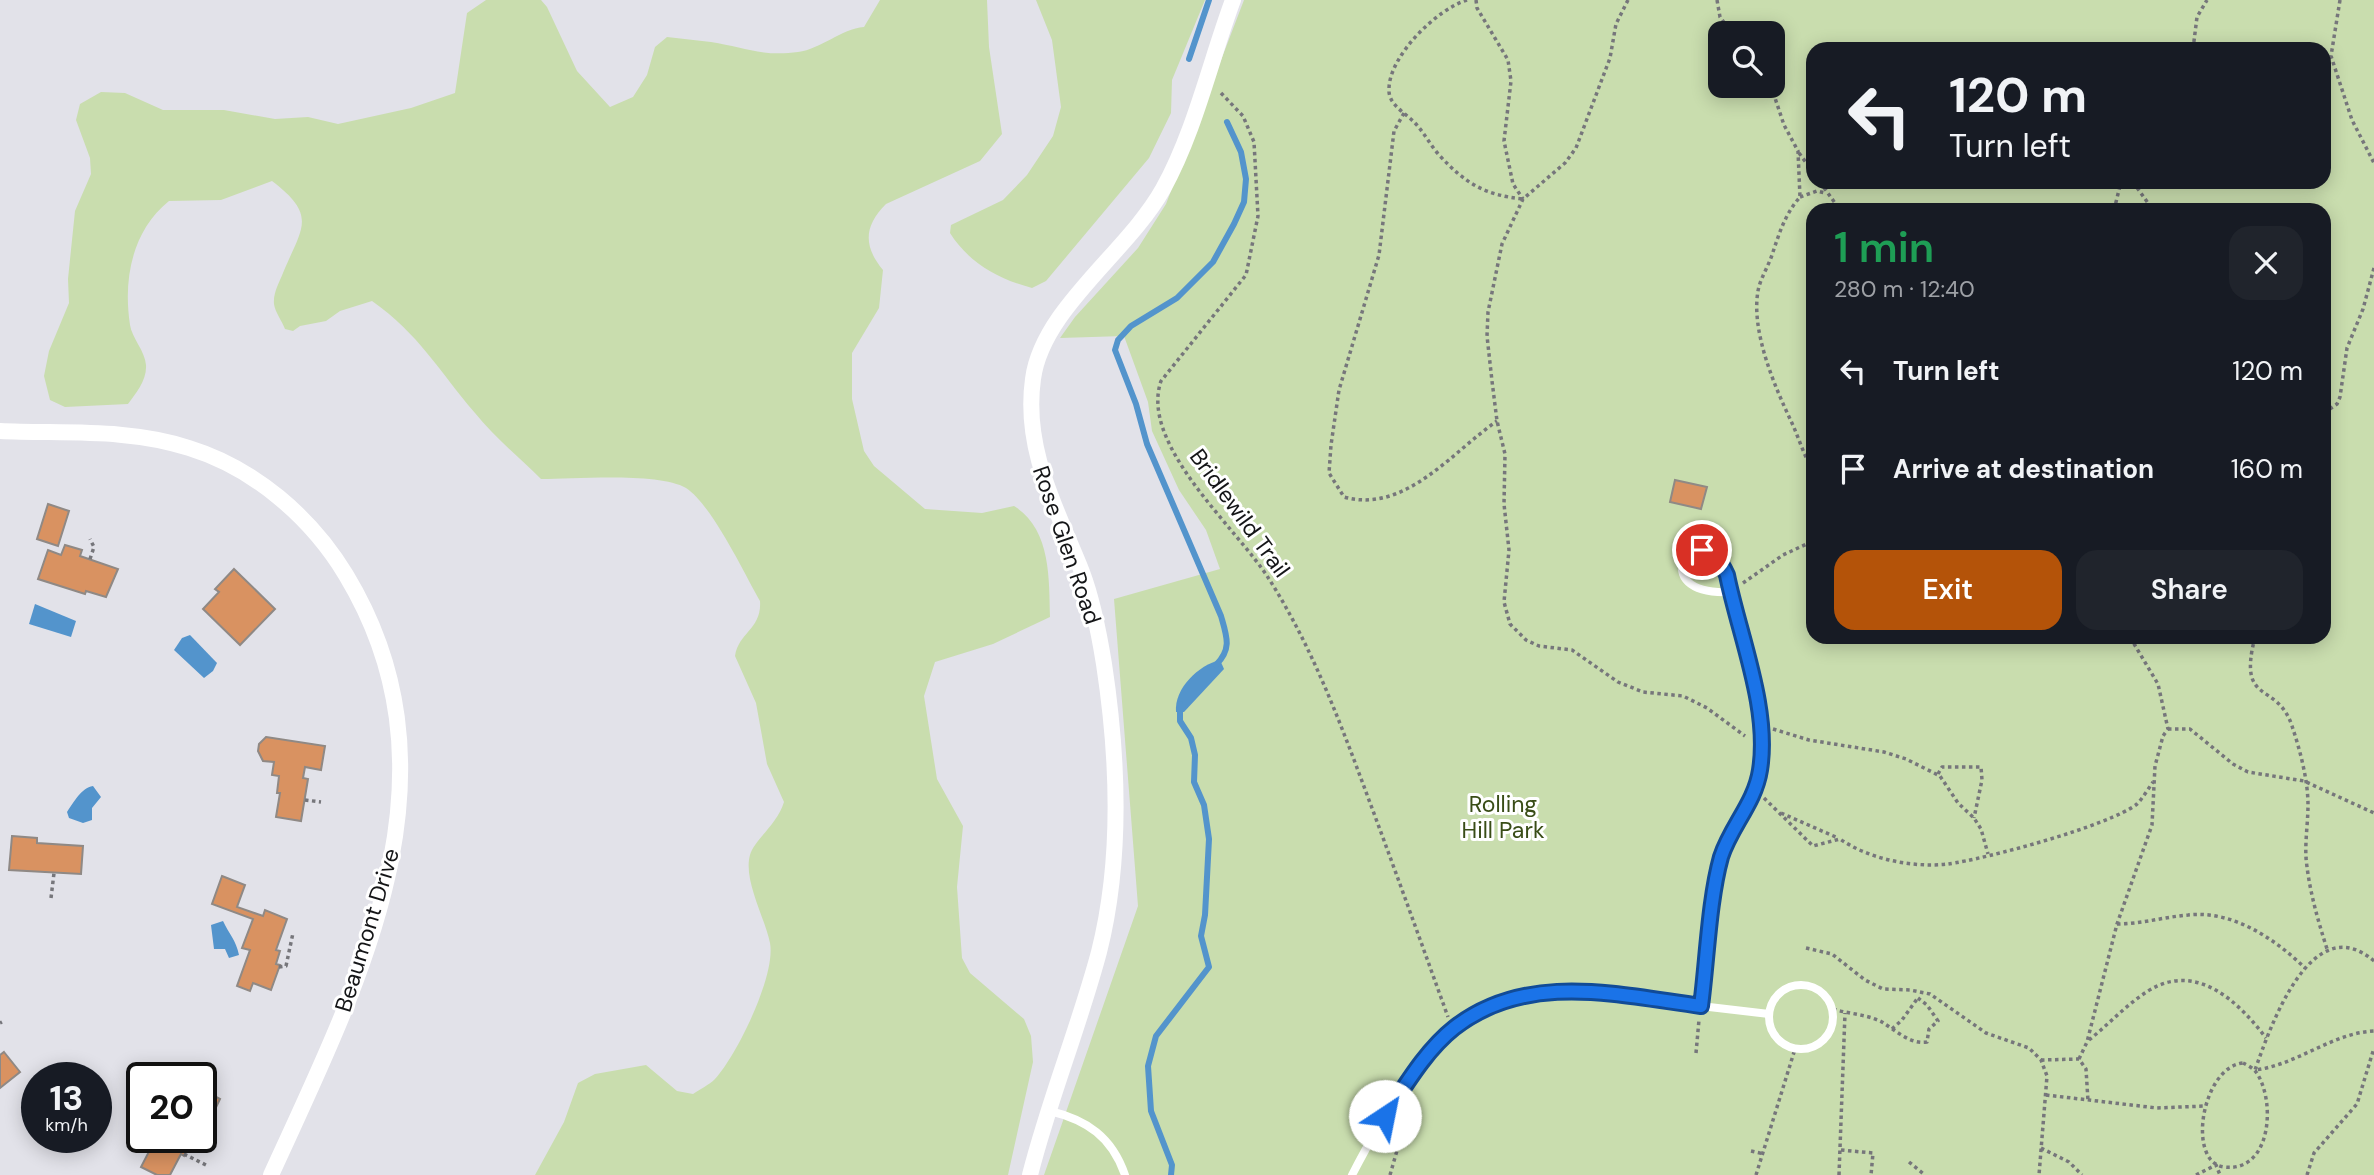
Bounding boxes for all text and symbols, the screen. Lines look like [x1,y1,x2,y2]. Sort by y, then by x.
map controls [1708,21,1785,98]
button: search [1708,21,1785,98]
text: 120 m [1949,63,2087,127]
icon: left [1834,70,1925,161]
text: Turn left [1949,125,2071,167]
text: 1 min [1834,220,1934,275]
button: close [2229,226,2303,300]
text: 280 m · 12:40 [1834,274,1975,304]
icon: left [1834,352,1872,390]
text: Turn left [1893,354,2000,388]
text: 120 m [2232,354,2303,388]
street label: Bridlewild Trail [1183,443,1297,583]
icon: arrive [1834,450,1872,488]
text: Arrive at destination [1893,452,2154,486]
text: 160 m [2231,452,2303,486]
street label: Rose Glen Road [1026,462,1108,628]
pin [1672,520,1732,580]
icon: arrive [1683,531,1721,569]
button: Exit [1834,550,2062,630]
button: Share [2076,550,2303,630]
park label: Rolling Hill Park [1462,789,1545,845]
street label: Beaumont Drive [328,845,406,1015]
speed limit sign: 20 [126,1062,217,1153]
text: 13 [50,1075,83,1121]
position arrow [1348,1079,1422,1153]
text: km/h [45,1113,88,1137]

